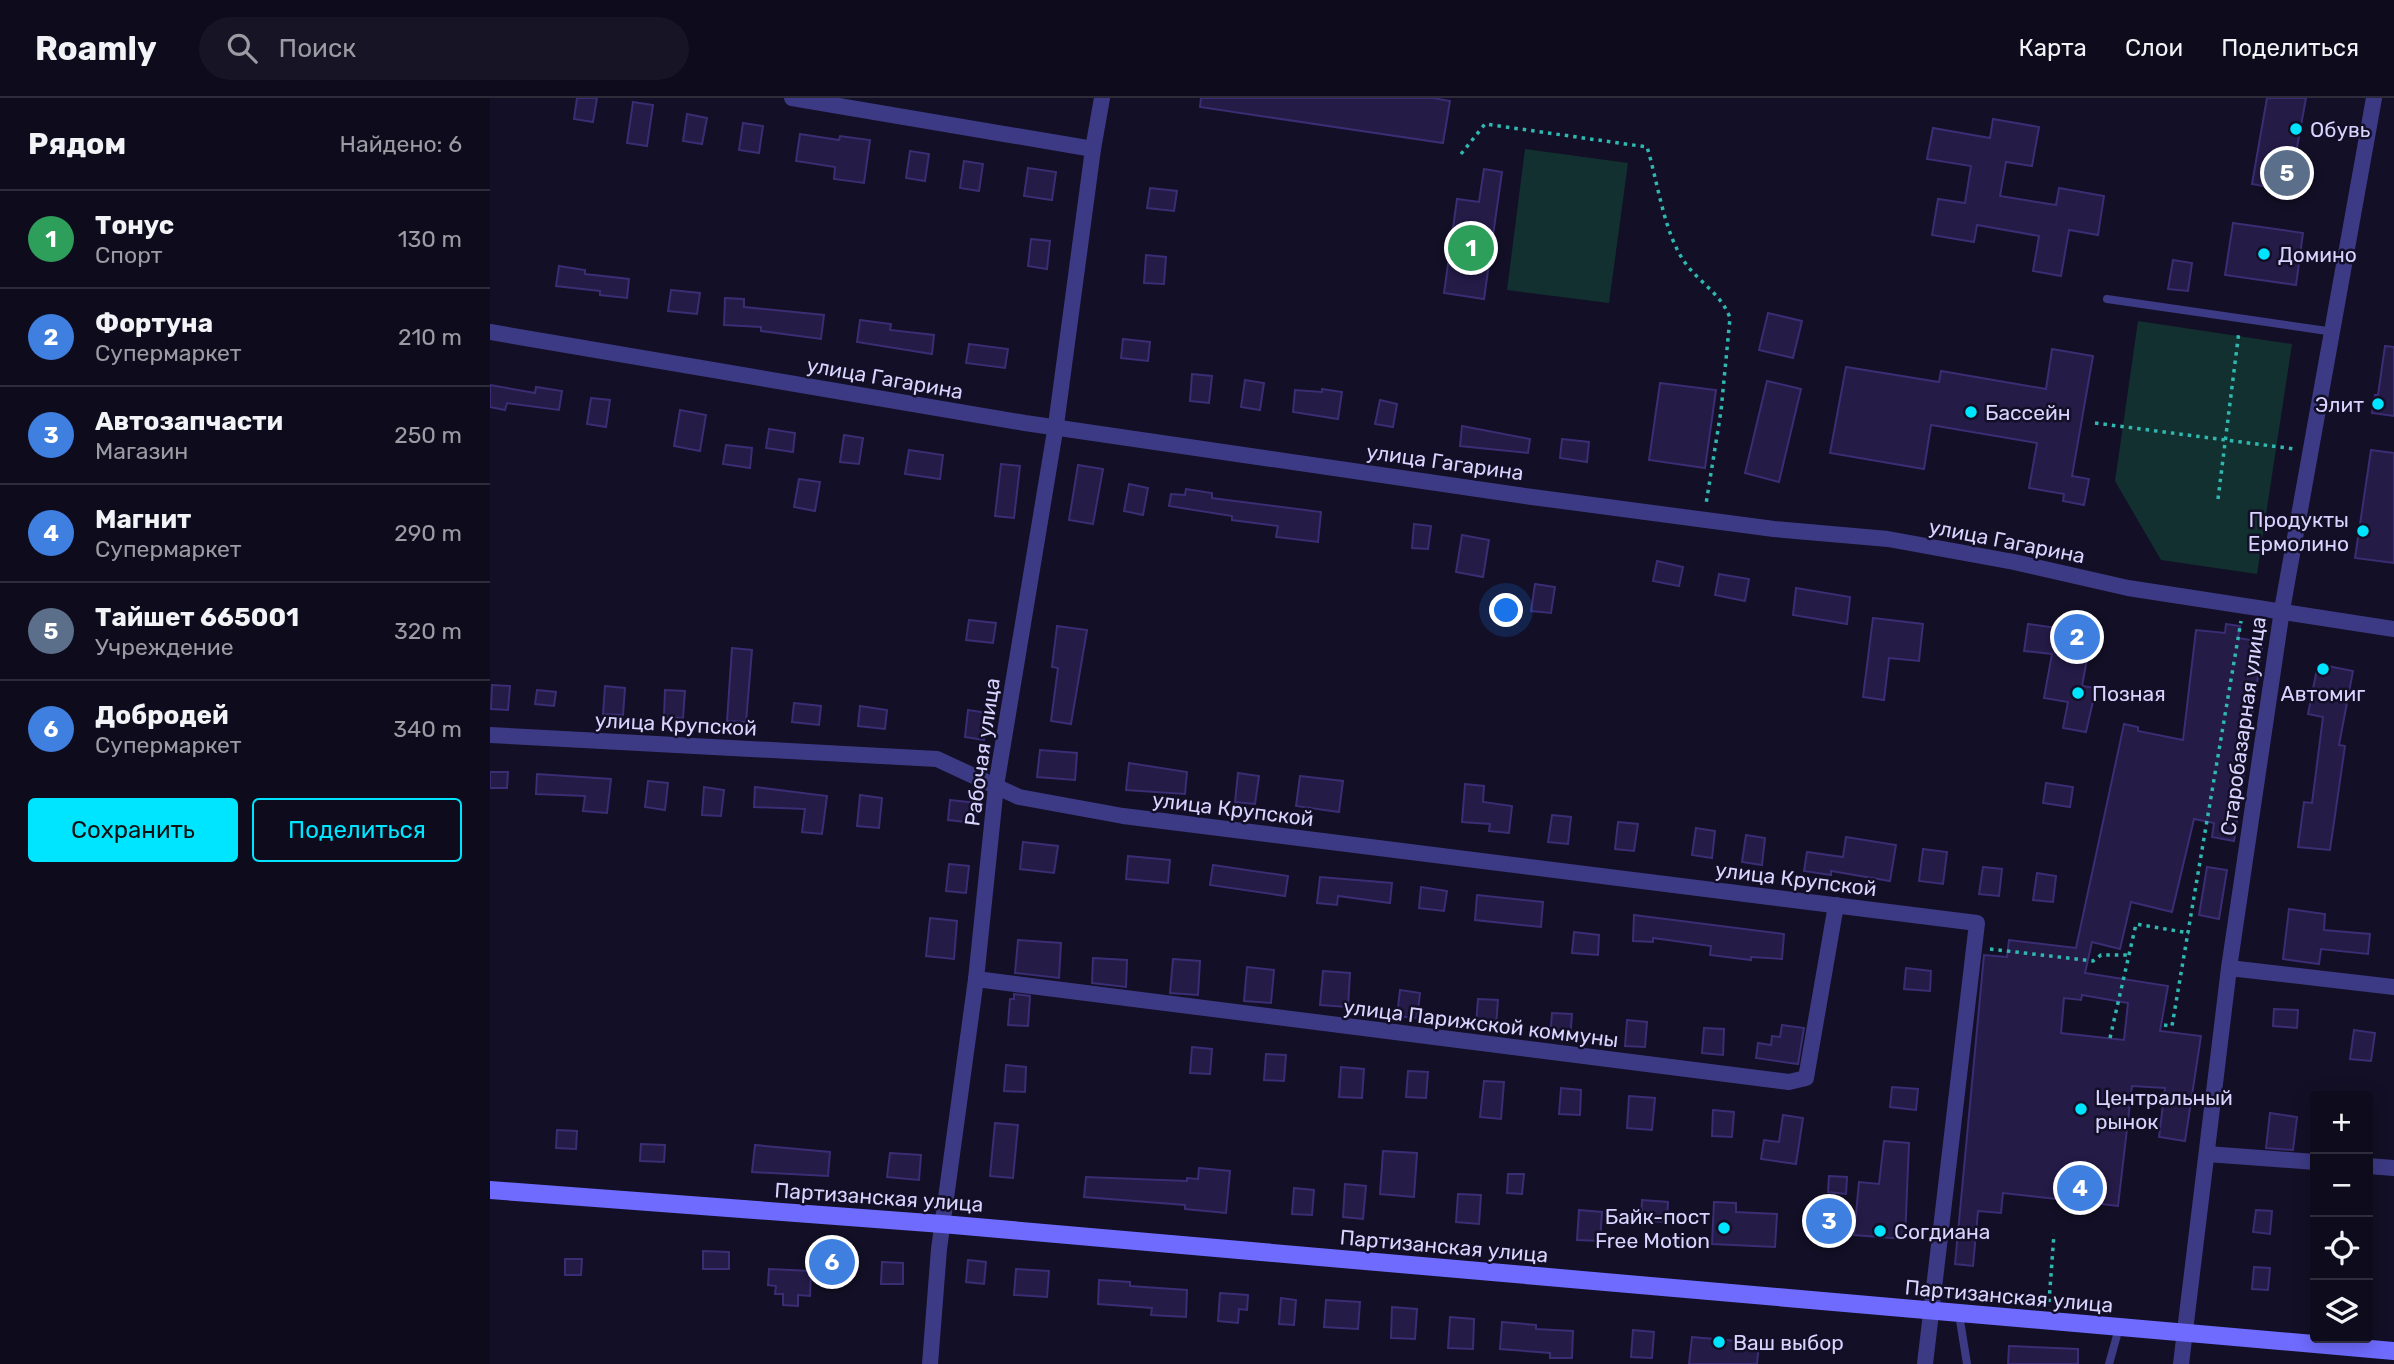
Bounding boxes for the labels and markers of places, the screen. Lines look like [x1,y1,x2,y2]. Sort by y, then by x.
place label: Обувь [2310,117,2370,142]
marker: Обувь [2288,121,2304,137]
pin: 5 [2264,147,2310,199]
pin: 1 [1448,222,1494,274]
place label: Домино [2278,242,2357,267]
marker: Домино [2256,246,2272,262]
place label: Элит [2315,392,2364,417]
marker: Элит [2370,396,2386,412]
place label: Бассейн [1985,400,2071,425]
marker: Бассейн [1963,404,1979,420]
place label: Продукты Ермолино [2248,507,2349,556]
marker: Продукты Ермолино [2355,523,2371,539]
pin: 2 [2054,611,2100,663]
marker: Автомиг [2315,661,2331,677]
place label: Позная [2092,681,2166,706]
place label: Автомиг [2281,681,2365,706]
marker: Позная [2070,685,2086,701]
place label: Центральный рынок [2095,1085,2233,1134]
marker: Центральный рынок [2073,1101,2089,1117]
pin: 4 [2057,1162,2103,1214]
pin: 3 [1806,1195,1852,1247]
place label: Байк-пост Free Motion [1595,1204,1710,1253]
place label: Согдиана [1894,1219,1990,1244]
marker: Байк-пост Free Motion [1716,1220,1732,1236]
marker: Согдиана [1872,1223,1888,1239]
pin: 6 [809,1236,855,1288]
place label: Ваш выбор [1733,1330,1844,1355]
marker: Ваш выбор [1711,1334,1727,1350]

